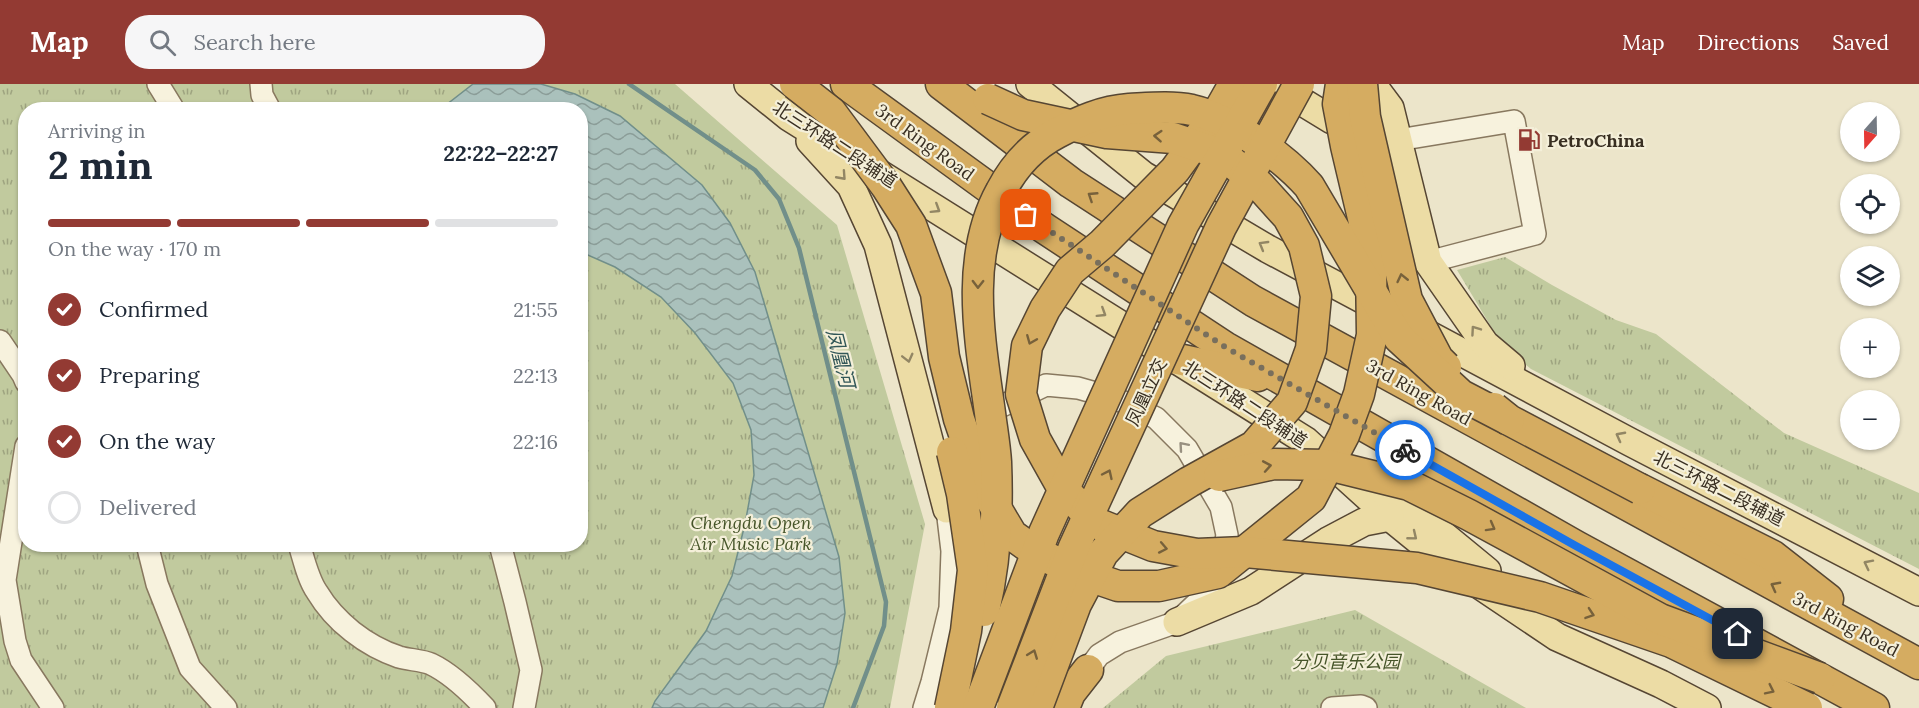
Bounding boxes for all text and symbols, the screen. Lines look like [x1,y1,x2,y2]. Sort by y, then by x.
search box [125,15,545,69]
text: Map [30,24,89,60]
icon: search [146,26,179,59]
text: Search here [194,28,316,56]
text: Map [1622,29,1665,56]
text: Directions [1698,29,1799,56]
text: Saved [1832,29,1889,56]
street label: 北三环路二段辅道 [768,95,902,193]
street label: 3rd Ring Road [871,98,979,186]
north arrow [1840,102,1900,162]
map controls [1840,102,1900,450]
text: Arriving in [48,118,145,143]
fuel station icon: PetroChina [1516,127,1542,153]
place label: PetroChina [1547,129,1645,152]
one-way arrow [1153,130,1162,143]
text: 22:22–22:27 [443,139,558,167]
text: 2 min [48,140,153,190]
one-way arrow [835,170,846,180]
button: locate [1840,174,1900,234]
pin [1000,189,1051,240]
one-way arrow [1088,192,1098,204]
icon: bag [1009,198,1042,231]
one-way arrow [930,202,940,214]
text: On the way · 170 m [48,236,221,261]
one-way arrow [1259,241,1269,252]
button: layers [1840,246,1900,306]
one-way arrow [1396,273,1409,283]
one-way arrow [972,280,985,289]
icon: check [48,293,81,326]
text: Confirmed [99,295,208,323]
text: 21:55 [513,297,558,322]
one-way arrow [1095,305,1106,316]
button: + [1840,318,1900,378]
water label: 凤凰河 [822,326,861,394]
one-way arrow [1471,326,1482,337]
one-way arrow [1026,334,1038,345]
one-way arrow [901,353,914,363]
street label: 3rd Ring Road [1362,354,1476,431]
street label: 凤凰立交 [1120,355,1172,429]
street label: 北三环路二段辅道 [1178,355,1312,453]
icon: check [48,359,81,392]
text: Preparing [99,361,199,389]
text: 22:13 [513,363,558,388]
button: − [1840,390,1900,450]
courier [1375,420,1435,480]
icon: check [48,425,81,458]
text: On the way [99,427,215,455]
text: 22:16 [513,429,558,454]
one-way arrow [1615,432,1626,443]
icon: bike [1389,434,1422,467]
one-way arrow [1179,443,1190,453]
street label: 北三环路二段辅道 [1650,445,1788,531]
one-way arrow [1262,460,1272,472]
one-way arrow [1101,469,1113,480]
text: Delivered [99,493,197,521]
park label: Chengdu Open Air Music Park [689,511,812,555]
one-way arrow [1485,520,1495,531]
one-way arrow [1406,528,1417,539]
one-way arrow [1158,541,1168,554]
one-way arrow [1863,560,1874,572]
one-way arrow [1771,582,1781,593]
street label: 3rd Ring Road [1789,586,1903,662]
one-way arrow [1585,607,1595,620]
pin [1712,608,1763,659]
icon: home [1721,617,1754,650]
one-way arrow [1026,649,1038,660]
park label: 分贝音乐公园 [1292,650,1403,673]
one-way arrow [1763,683,1774,694]

